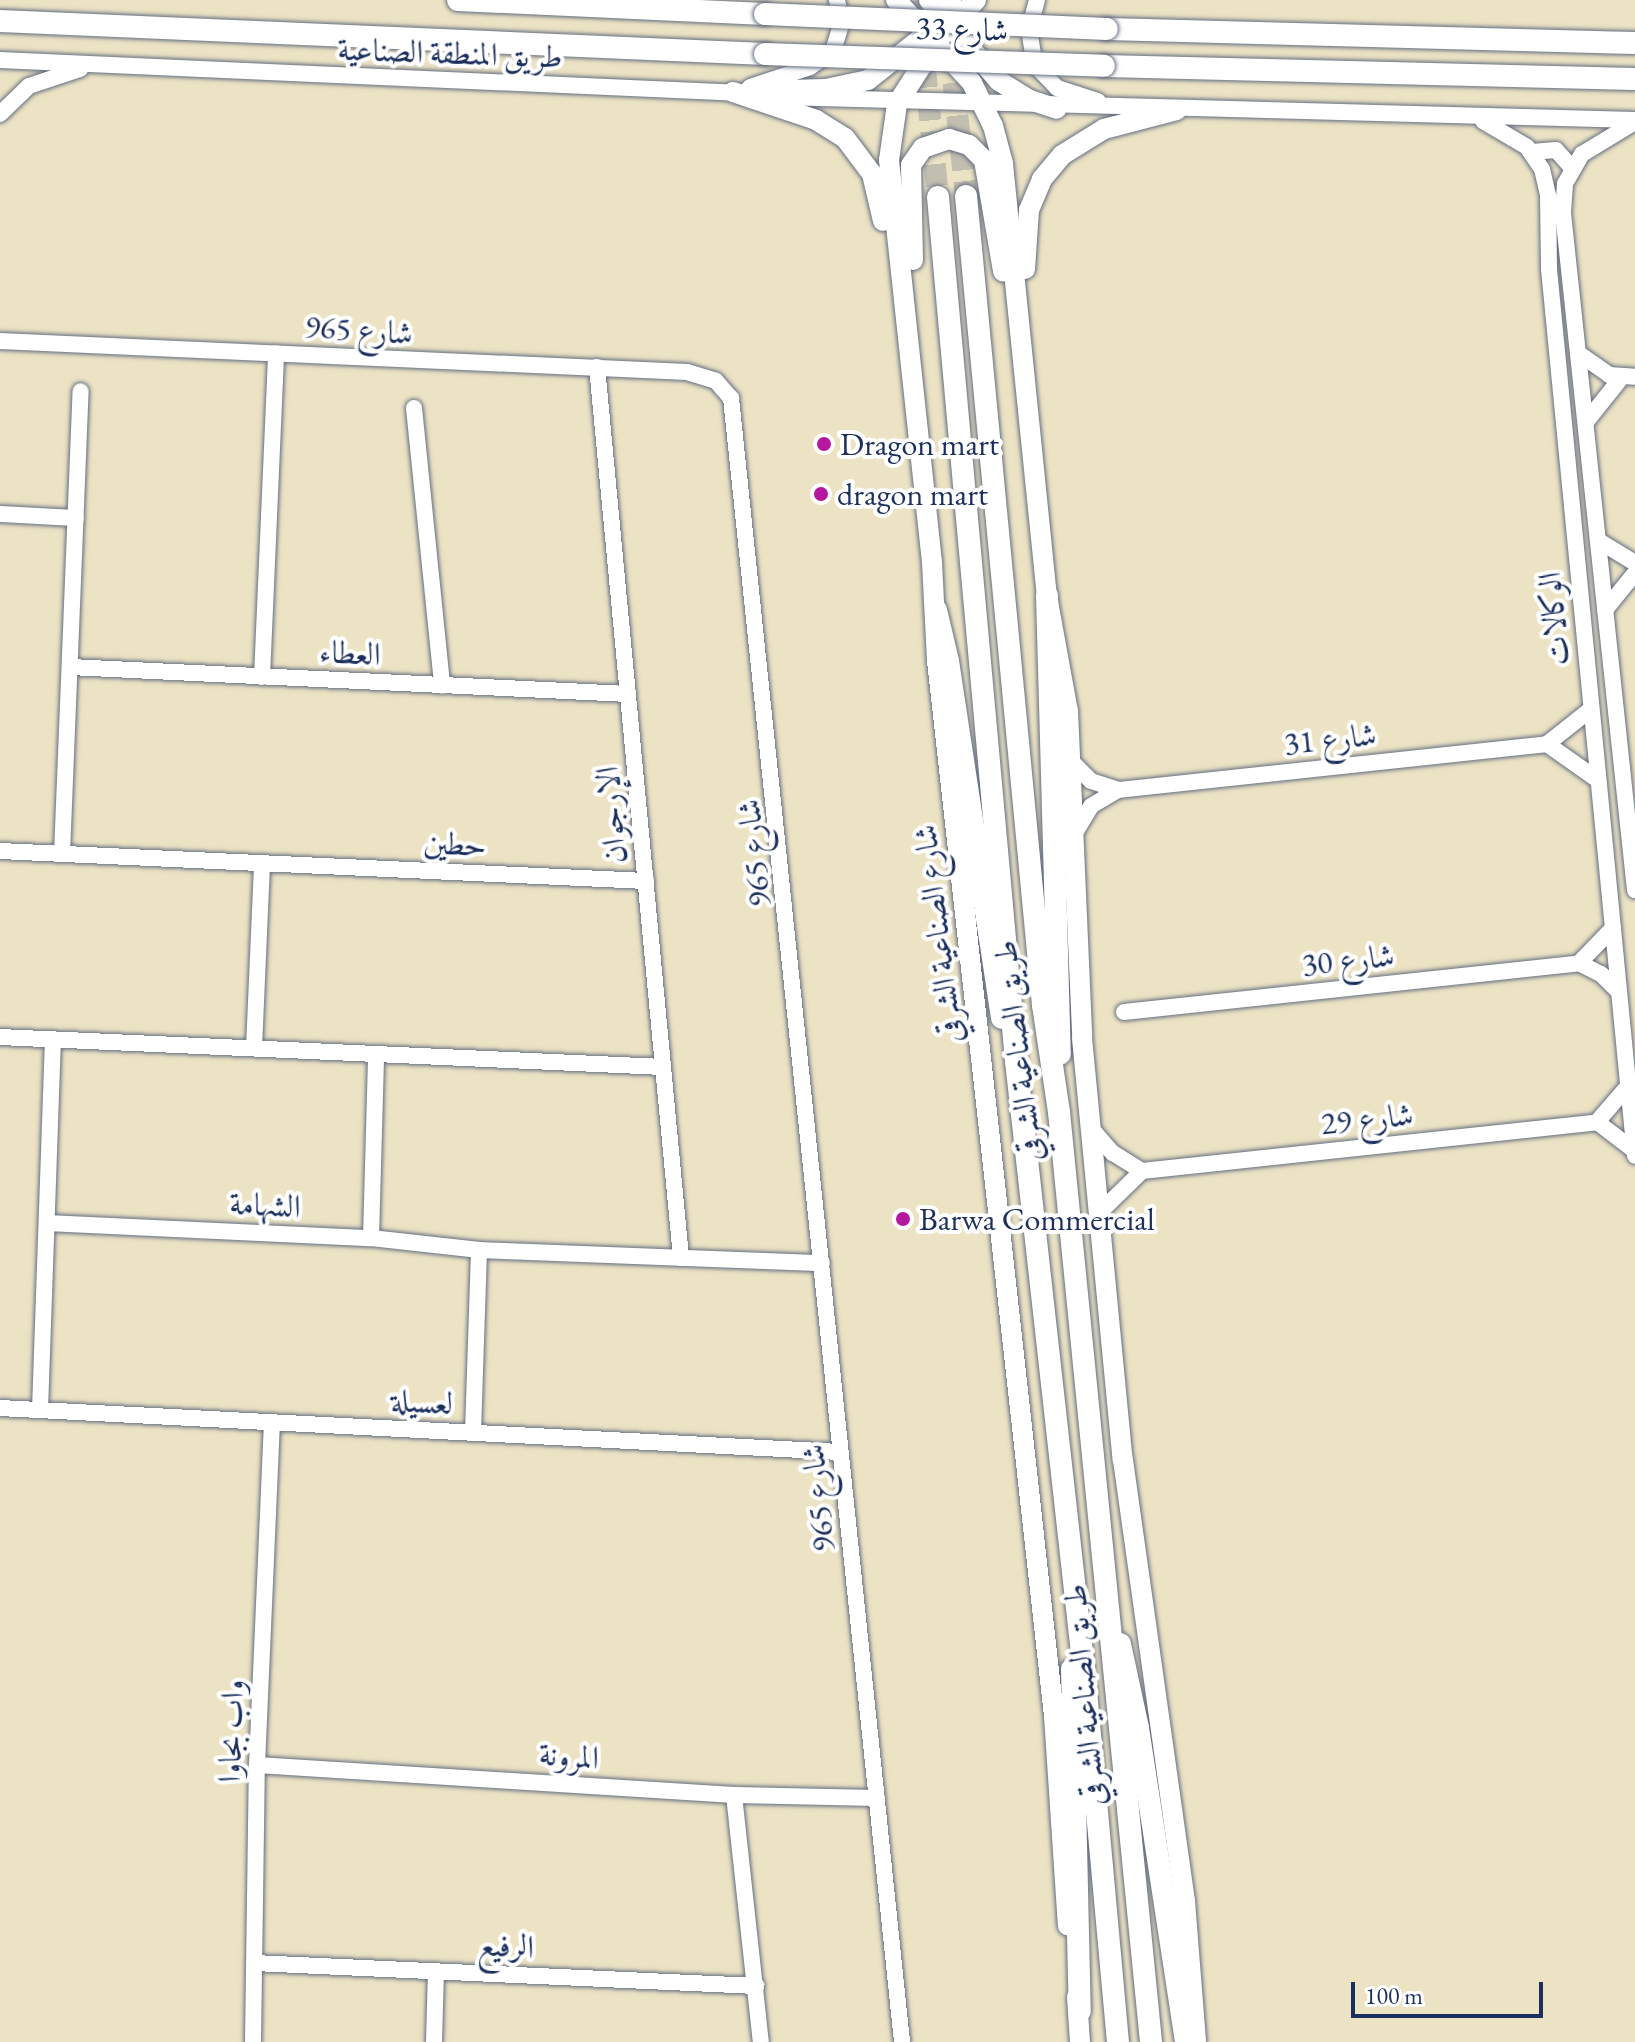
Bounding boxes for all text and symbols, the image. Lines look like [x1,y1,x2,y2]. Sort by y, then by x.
street label: شارع 33 [915,8,1009,50]
street label: طريق المنطقة الصناعية [337,30,563,76]
street label: شارع 965 [304,307,414,353]
place label: Dragon mart [840,425,999,463]
marker: Dragon mart [815,435,833,453]
place label: dragon mart [837,475,988,513]
marker: dragon mart [812,485,830,503]
street label: الوكالات [1530,570,1578,668]
street label: العطاء [318,632,382,674]
street label: شارع 31 [1282,715,1378,763]
street label: الإرجوان [588,765,634,865]
street label: شارع 965 [729,797,779,909]
street label: حطين [423,823,487,865]
street label: شارع الصناعية الشرقي [906,823,970,1045]
street label: شارع 30 [1300,936,1396,984]
street label: طريق الصناعية الشرقي [985,938,1051,1164]
street label: شارع 29 [1319,1095,1415,1143]
street label: الشهامة [228,1184,302,1226]
place label: Barwa Commercial [919,1200,1155,1238]
marker: Barwa Commercial [894,1210,912,1228]
street label: لعسيلة [390,1381,454,1423]
street label: شارع 965 [793,1442,843,1554]
street label: طريق الصناعية الشرقي [1055,1582,1113,1808]
street label: واب بجاوا [210,1679,252,1783]
street label: المرونة [538,1735,600,1777]
street label: الرفيع [477,1925,535,1967]
scale bar [1355,1966,1547,2016]
text: 100 m [1365,1980,1423,2011]

